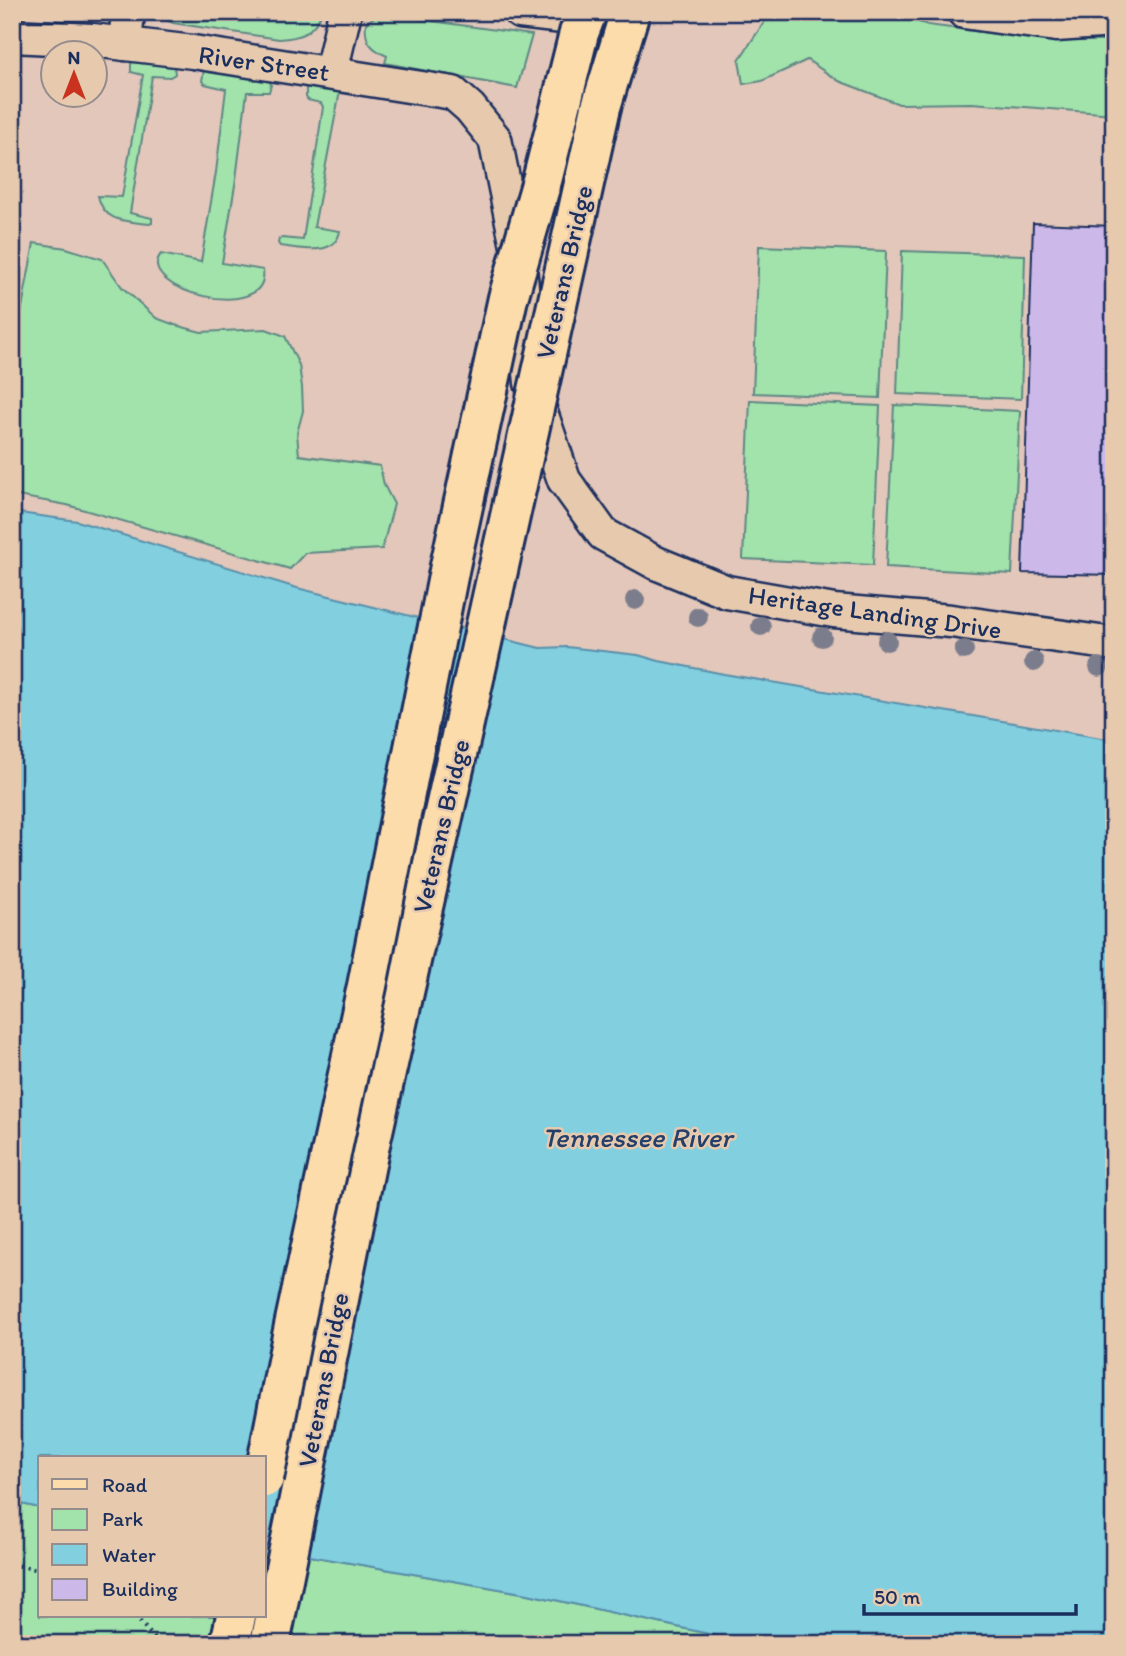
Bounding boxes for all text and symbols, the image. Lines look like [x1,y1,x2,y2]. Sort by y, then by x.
north arrow [38,38,108,108]
street label: River Street [197,38,332,88]
text: N [68,46,80,69]
street label: Veterans Bridge [528,182,600,362]
street label: Heritage Landing Drive [746,578,1004,646]
street label: Veterans Bridge [405,736,477,916]
water label: Tennessee River [542,1120,735,1154]
street label: Veterans Bridge [290,1290,356,1470]
legend [38,1456,266,1618]
text: Road [102,1472,148,1497]
text: Park [102,1506,144,1531]
text: Water [102,1542,156,1567]
scale bar [864,1572,1075,1616]
text: Building [102,1576,178,1601]
text: 50 m [874,1584,921,1609]

